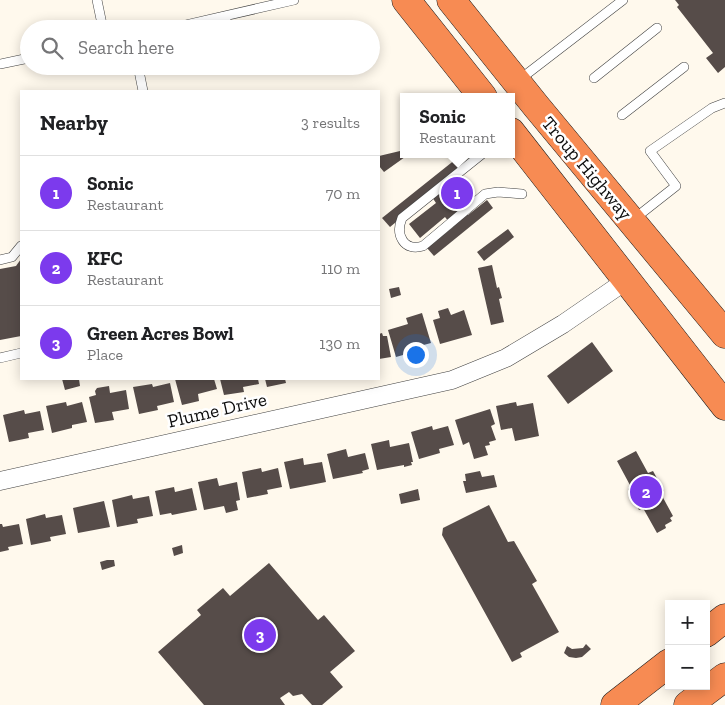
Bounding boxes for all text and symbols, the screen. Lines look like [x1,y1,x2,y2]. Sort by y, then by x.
search box [20,20,380,75]
icon: search [38,34,66,62]
text: Search here [78,36,174,59]
popup [400,93,515,158]
text: Sonic [419,105,466,128]
text: Nearby [40,110,108,135]
street label: Troup Highway [537,112,637,225]
text: 3 results [301,113,360,132]
text: Restaurant [419,128,496,147]
text: Sonic [87,172,133,195]
pin: 1 [441,174,473,212]
text: 1 [53,184,59,203]
text: 70 m [326,184,360,203]
text: Restaurant [87,195,163,214]
text: KFC [87,247,123,270]
text: 2 [52,259,60,278]
text: 110 m [321,259,360,278]
text: Restaurant [87,270,163,289]
text: Green Acres Bowl [87,322,234,345]
text: 3 [52,334,60,353]
text: 130 m [319,334,360,353]
your location [403,342,429,368]
text: Place [87,345,123,364]
street label: Plume Drive [165,387,269,433]
pin: 2 [630,473,662,511]
map controls [665,600,710,690]
button: + [665,600,710,645]
pin: 3 [244,616,276,654]
button: − [665,645,710,690]

